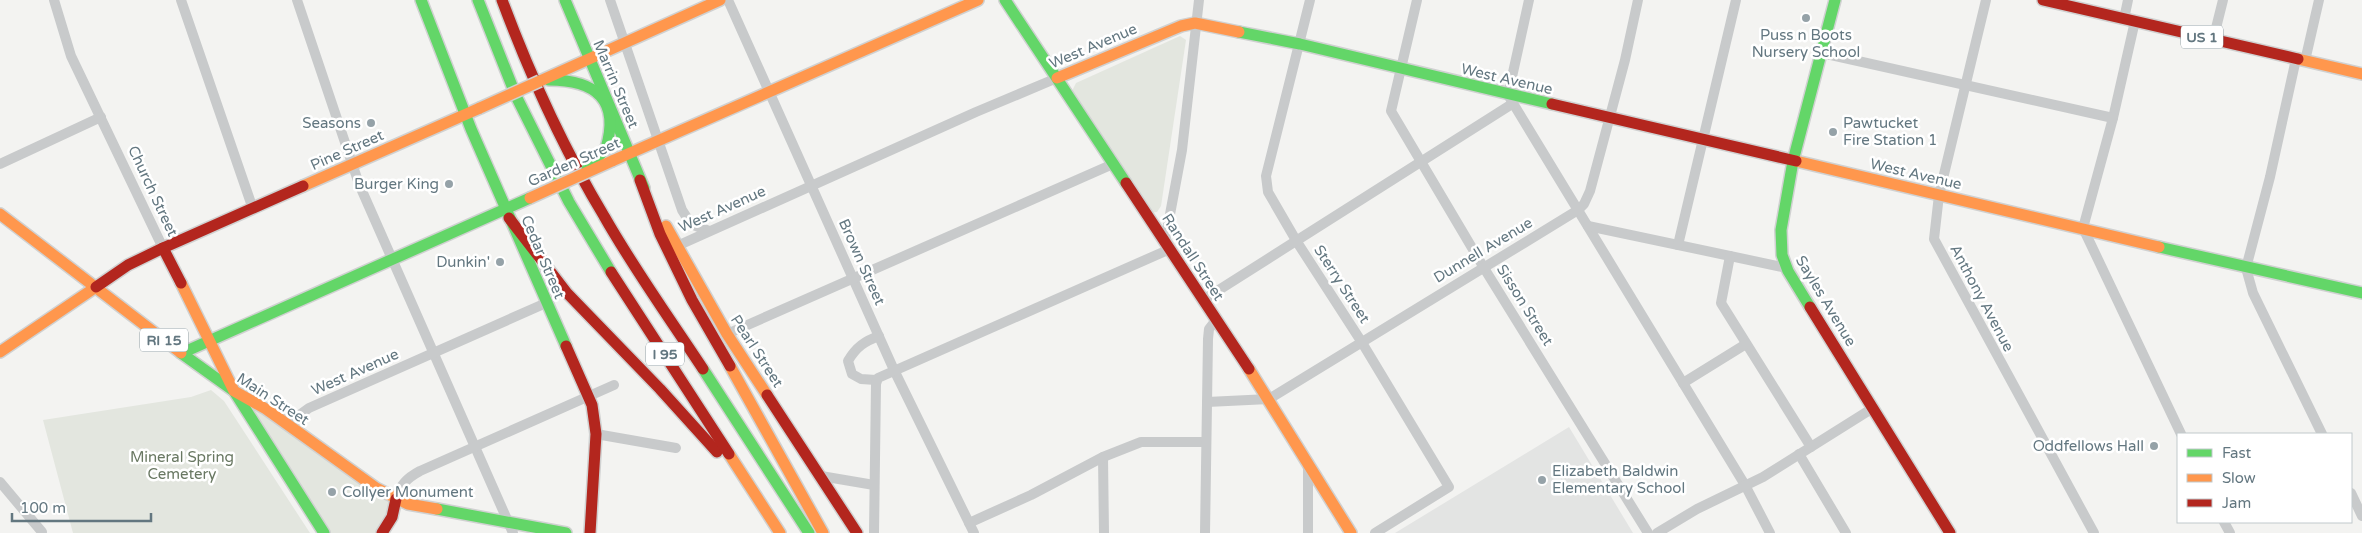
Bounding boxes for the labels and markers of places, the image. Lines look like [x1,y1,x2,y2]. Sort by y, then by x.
marker: Puss n Boots Nursery School [1800,12,1812,24]
place label: Puss n Boots Nursery School [1752,26,1860,61]
place label: Seasons [302,114,361,132]
place label: Pawtucket Fire Station 1 [1843,114,1938,149]
marker: Seasons [365,117,377,129]
marker: Pawtucket Fire Station 1 [1827,126,1839,138]
place label: Burger King [354,175,439,193]
marker: Burger King [443,178,455,190]
place label: Dunkin' [436,253,490,271]
marker: Dunkin' [494,256,506,268]
place label: Oddfellows Hall [2033,437,2144,455]
marker: Oddfellows Hall [2148,440,2160,452]
place label: Elizabeth Baldwin Elementary School [1552,462,1685,497]
marker: Elizabeth Baldwin Elementary School [1536,474,1548,486]
place label: Collyer Monument [342,483,474,501]
marker: Collyer Monument [326,486,338,498]

